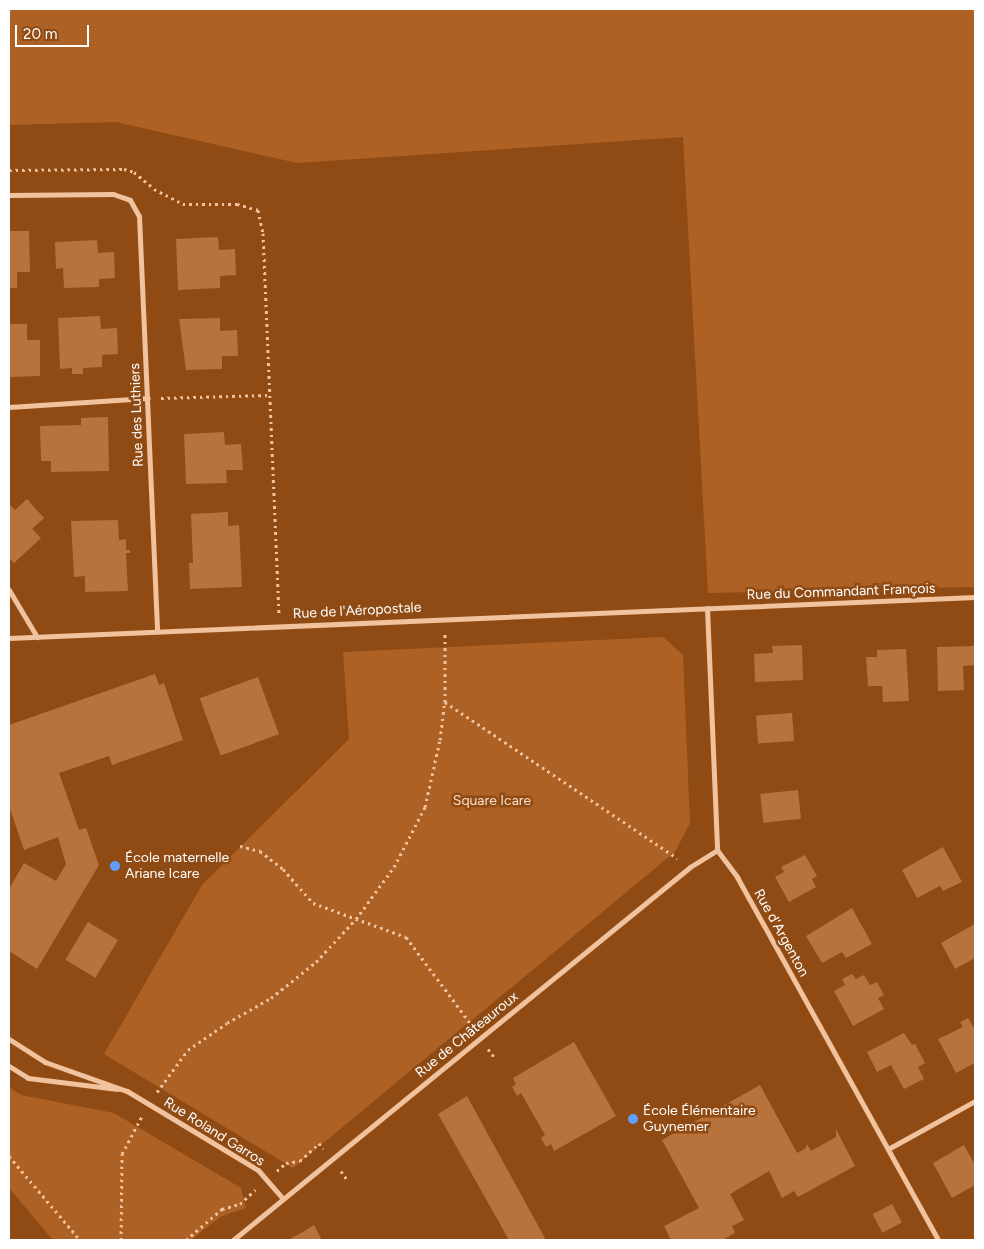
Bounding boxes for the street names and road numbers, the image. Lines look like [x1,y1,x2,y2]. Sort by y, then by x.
street label: Rue des Luthiers [127,363,147,467]
street label: Rue du Commandant François [746,580,936,604]
street label: Rue de l'Aéropostale [292,599,422,623]
street label: Rue d'Argenton [750,886,812,980]
street label: Rue de Châteauroux [412,988,522,1082]
street label: Rue Roland Garros [160,1094,268,1170]

